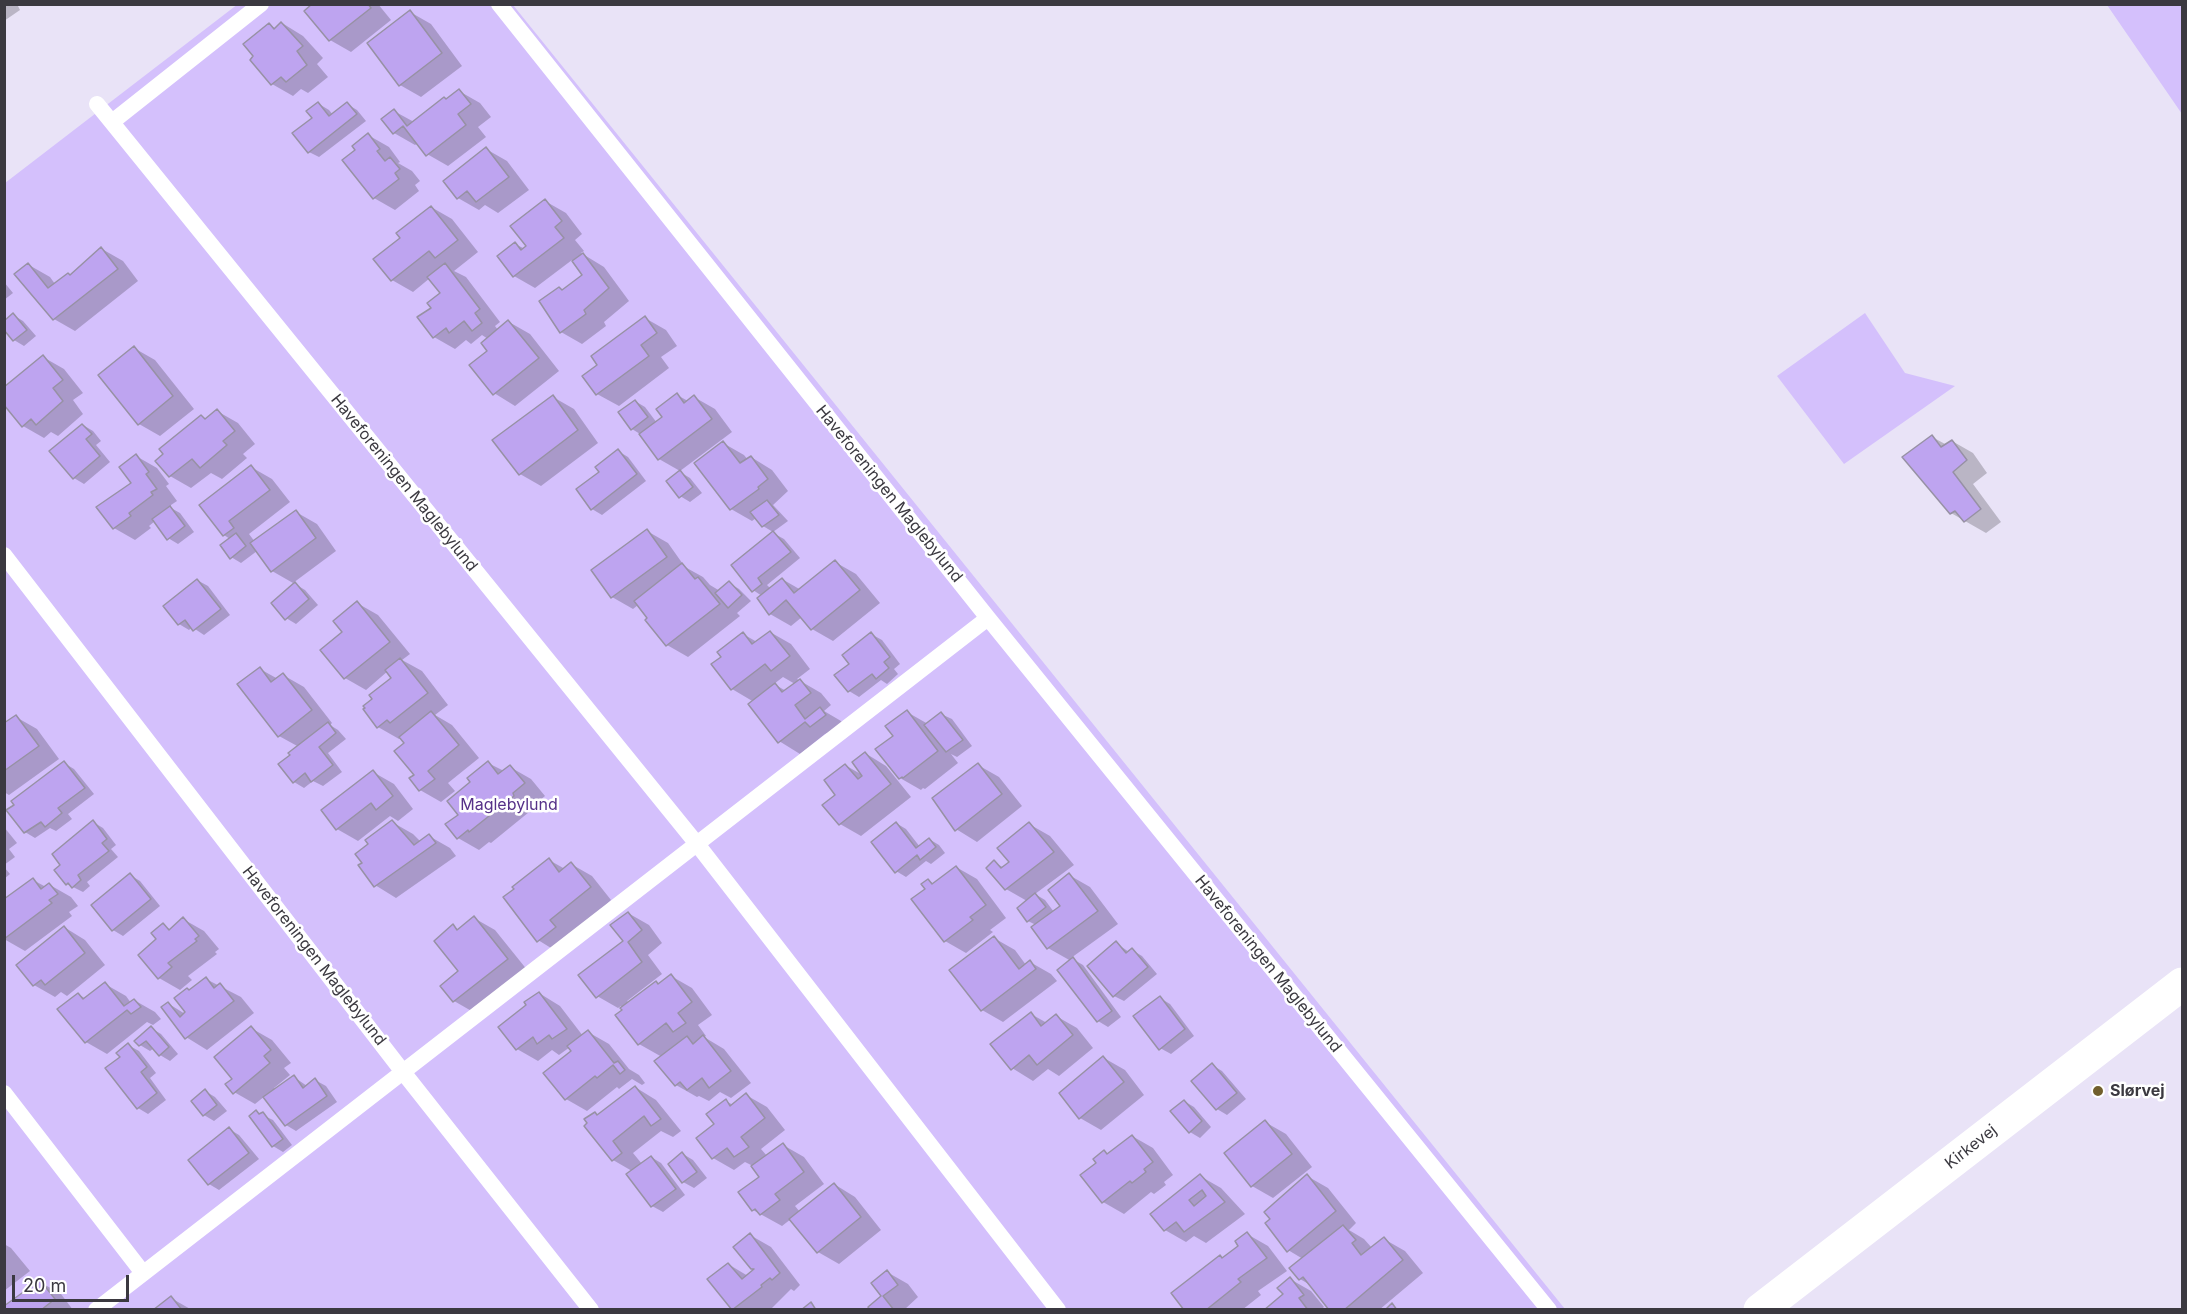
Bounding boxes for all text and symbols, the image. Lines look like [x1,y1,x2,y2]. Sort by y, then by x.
street label: Haveforeningen Maglebylund [327,391,481,575]
street label: Haveforeningen Maglebylund [812,402,966,586]
park label: Maglebylund [460,795,558,815]
street label: Haveforeningen Maglebylund [238,863,390,1049]
street label: Haveforeningen Maglebylund [1191,872,1345,1056]
place label: Slørvej [2110,1081,2165,1101]
marker: Slørvej [2091,1084,2105,1098]
street label: Kirkevej [1941,1121,2001,1173]
scale bar [15,1263,132,1301]
text: 20 m [23,1275,66,1296]

